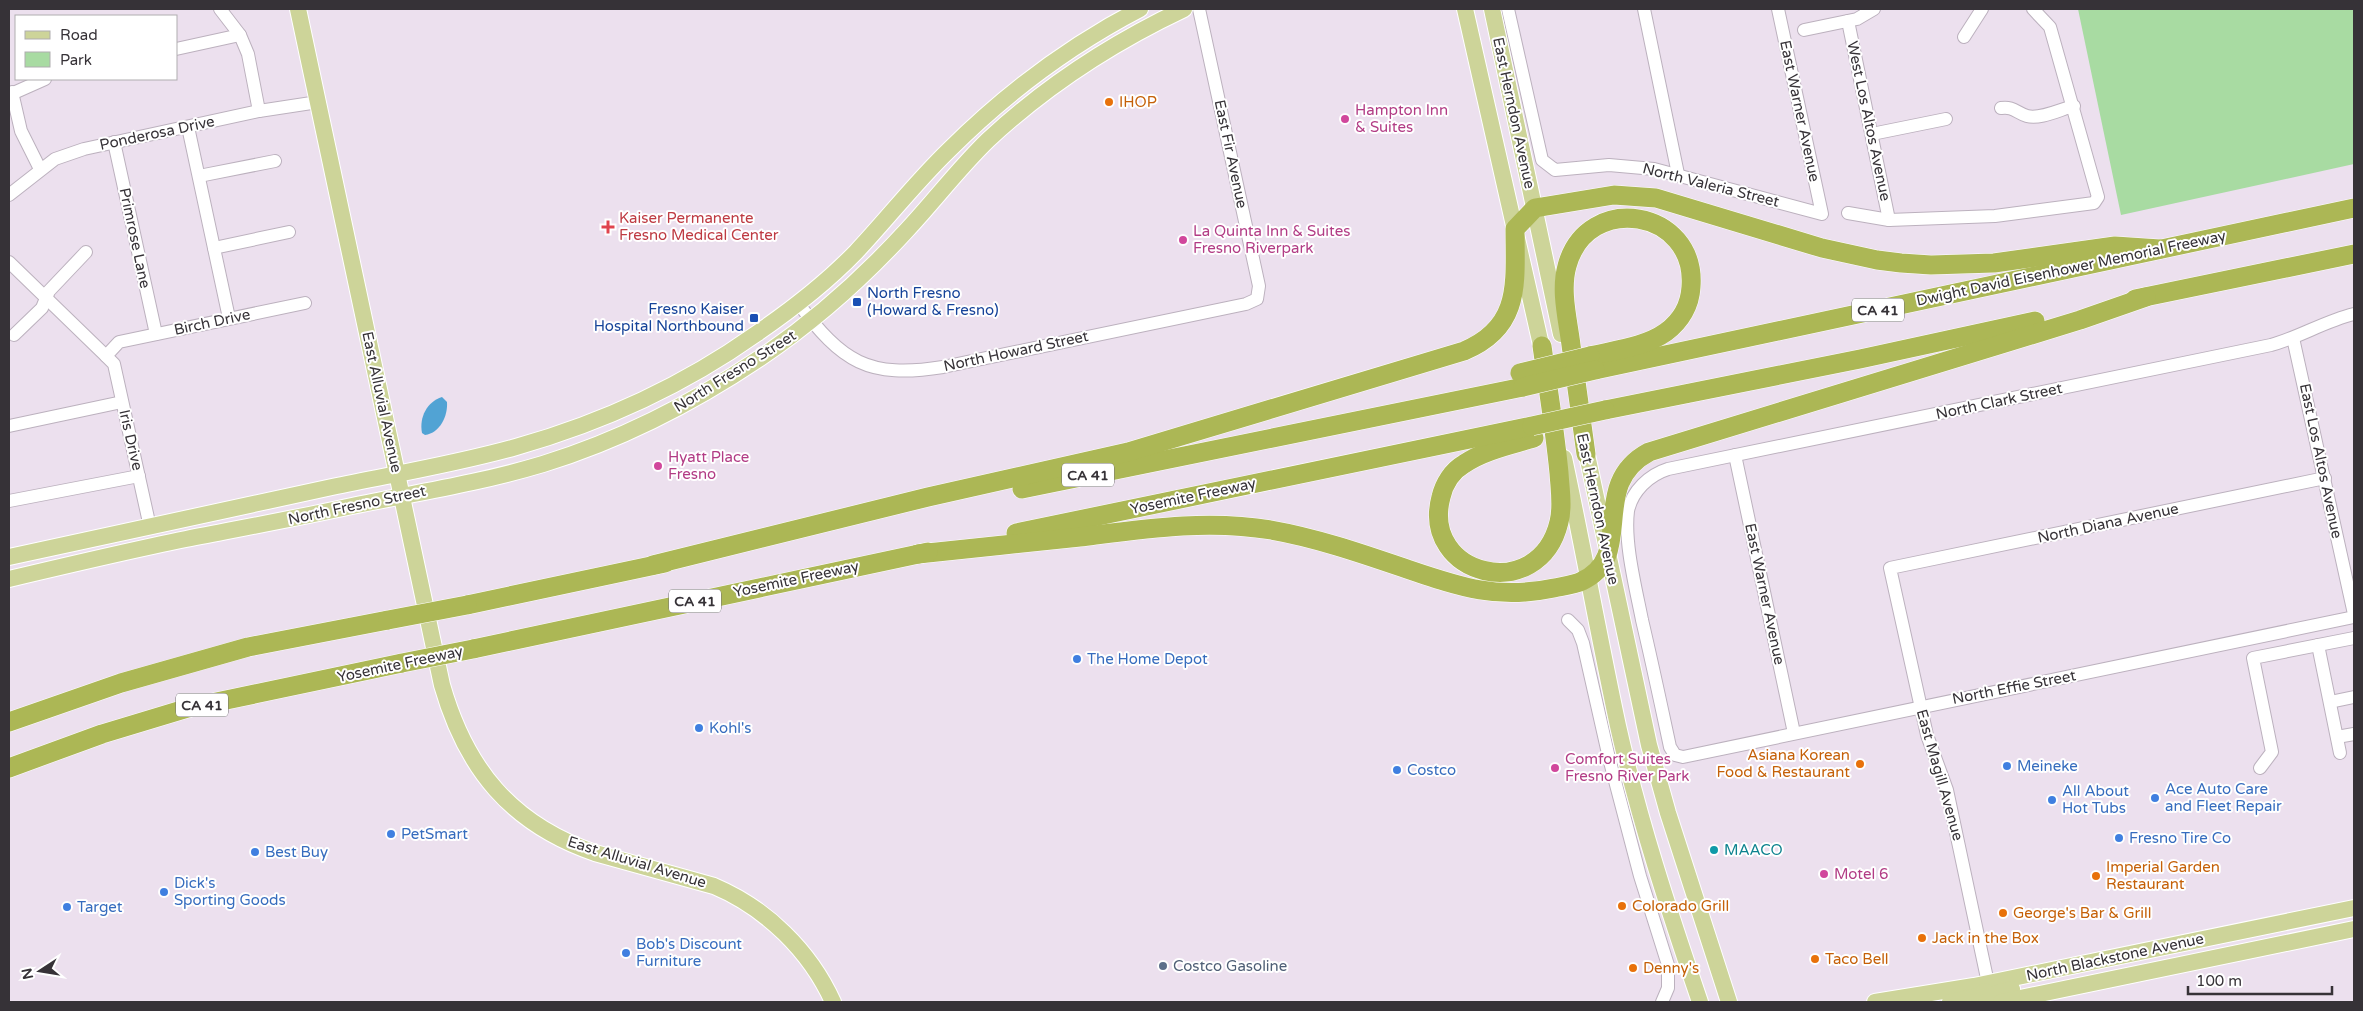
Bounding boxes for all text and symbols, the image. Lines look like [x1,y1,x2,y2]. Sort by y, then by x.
legend [15,15,178,80]
text: Road [60,26,98,44]
street label: East Herndon Avenue [1489,36,1539,190]
street label: East Warner Avenue [1776,39,1824,183]
street label: West Los Altos Avenue [1843,39,1895,203]
text: Park [60,51,92,69]
place label: IHOP [1119,93,1157,111]
marker: IHOP [1103,96,1115,108]
street label: East Fir Avenue [1211,98,1251,210]
place label: Hampton Inn & Suites [1355,101,1448,136]
street label: Ponderosa Drive [98,112,216,154]
marker: Hampton Inn & Suites [1339,113,1351,125]
street label: North Valeria Street [1641,159,1782,211]
street label: Primrose Lane [116,186,154,290]
place label: Kaiser Permanente Fresno Medical Center [619,209,779,244]
marker: Kaiser Permanente Fresno Medical Center [601,220,615,234]
place label: La Quinta Inn & Suites Fresno Riverpark [1193,222,1350,257]
street label: Dwight David Eisenhower Memorial Freeway [1915,226,2227,310]
marker: La Quinta Inn & Suites Fresno Riverpark [1177,234,1189,246]
place label: North Fresno (Howard & Fresno) [867,284,999,319]
marker: North Fresno (Howard & Fresno) [851,296,863,308]
road number: CA 41 [1852,298,1904,322]
place label: Fresno Kaiser Hospital Northbound [594,300,744,335]
street label: Birch Drive [172,305,252,339]
marker: Fresno Kaiser Hospital Northbound [748,312,760,324]
street label: North Fresno Street [671,326,800,416]
street label: North Howard Street [942,327,1090,375]
street label: East Alluvial Avenue [358,330,406,474]
street label: North Clark Street [1934,379,2064,423]
street label: East Los Altos Avenue [2296,382,2346,540]
street label: Iris Drive [115,408,147,472]
street label: East Herndon Avenue [1573,432,1623,586]
place label: Hyatt Place Fresno [668,448,749,483]
marker: Hyatt Place Fresno [652,460,664,472]
road number: CA 41 [1062,464,1114,486]
street label: Yosemite Freeway [1128,474,1258,518]
street label: North Fresno Street [286,482,428,528]
street label: North Diana Avenue [2036,499,2180,547]
street label: East Warner Avenue [1741,522,1789,666]
street label: Yosemite Freeway [731,557,861,601]
road number: CA 41 [669,590,721,612]
street label: Yosemite Freeway [335,642,465,686]
place label: The Home Depot [1087,650,1208,668]
marker: The Home Depot [1071,653,1083,665]
street label: North Effie Street [1951,666,2078,708]
road number: CA 41 [176,694,228,716]
street label: East Magill Avenue [1913,707,1967,843]
place label: Kohl's [709,719,752,737]
marker: Kohl's [693,722,705,734]
place label: Asiana Korean Food & Restaurant [1717,746,1850,781]
place label: Comfort Suites Fresno River Park [1565,750,1690,785]
place label: Meineke [2017,757,2078,775]
marker: Asiana Korean Food & Restaurant [1854,758,1866,770]
marker: Meineke [2001,760,2013,772]
place label: Costco [1407,761,1456,779]
marker: Comfort Suites Fresno River Park [1549,762,1561,774]
marker: Costco [1391,764,1403,776]
place label: Ace Auto Care and Fleet Repair [2165,780,2282,815]
place label: All About Hot Tubs [2062,782,2129,817]
marker: Ace Auto Care and Fleet Repair [2149,792,2161,804]
marker: All About Hot Tubs [2046,794,2058,806]
place label: PetSmart [401,825,468,843]
marker: PetSmart [385,828,397,840]
place label: Fresno Tire Co [2129,829,2231,847]
street label: East Alluvial Avenue [566,832,708,892]
marker: Fresno Tire Co [2113,832,2125,844]
place label: MAACO [1724,841,1783,859]
place label: Best Buy [265,843,328,861]
marker: MAACO [1708,844,1720,856]
marker: Best Buy [249,846,261,858]
place label: Imperial Garden Restaurant [2106,858,2220,893]
place label: Motel 6 [1834,865,1889,883]
marker: Motel 6 [1818,868,1830,880]
marker: Imperial Garden Restaurant [2090,870,2102,882]
place label: Dick's Sporting Goods [174,874,286,909]
marker: Dick's Sporting Goods [158,886,170,898]
place label: Colorado Grill [1632,897,1729,915]
place label: Target [77,898,123,916]
marker: Colorado Grill [1616,900,1628,912]
marker: Target [61,901,73,913]
place label: George's Bar & Grill [2013,904,2152,922]
marker: George's Bar & Grill [1997,907,2009,919]
place label: Jack in the Box [1932,929,2039,947]
street label: North Blackstone Avenue [2025,929,2205,985]
marker: Jack in the Box [1916,932,1928,944]
place label: Bob's Discount Furniture [636,935,742,970]
north arrow [15,946,65,996]
marker: Bob's Discount Furniture [620,947,632,959]
place label: Taco Bell [1825,950,1889,968]
marker: Taco Bell [1809,953,1821,965]
place label: Costco Gasoline [1173,957,1287,975]
place label: Denny's [1643,959,1699,977]
marker: Costco Gasoline [1157,960,1169,972]
marker: Denny's [1627,962,1639,974]
scale bar [2188,964,2332,996]
text: N [18,966,37,981]
text: 100 m [2196,972,2242,990]

